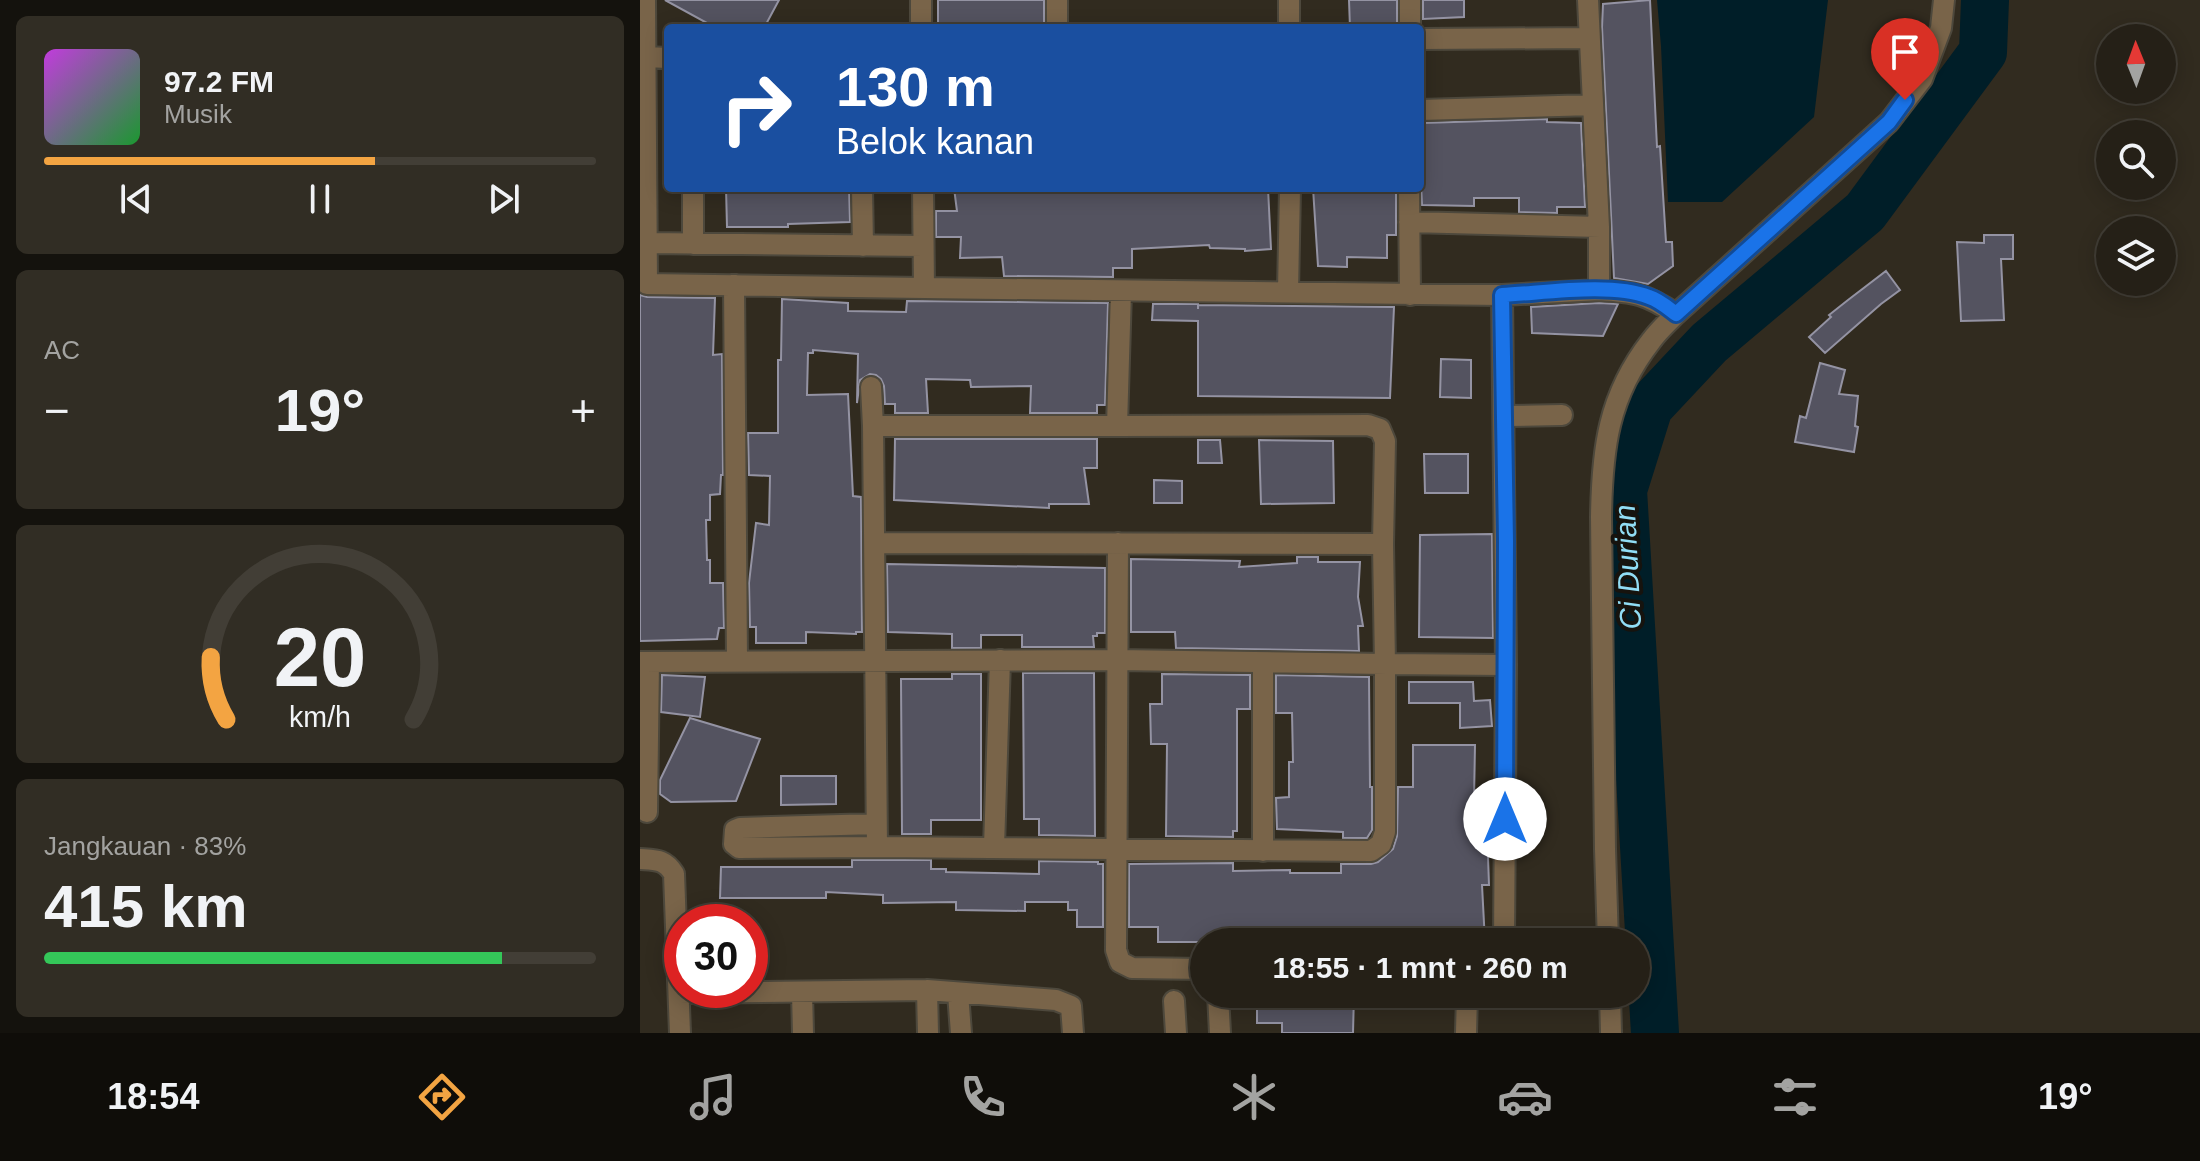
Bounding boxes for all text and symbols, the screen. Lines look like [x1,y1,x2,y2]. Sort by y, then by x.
pin [1871,18,1939,100]
north arrow [2096,24,2176,104]
map controls [2096,24,2176,296]
icon: arrive [1883,30,1927,74]
text: 130 m [836,55,995,118]
icon: right [704,56,808,160]
text: 97.2 FM [164,65,274,98]
text: Musik [164,99,232,129]
button: search [2096,120,2176,200]
text: Belok kanan [836,121,1034,162]
icon: previous [114,177,158,221]
icon: pause [298,177,342,221]
icon: next [482,177,526,221]
button: layers [2096,216,2176,296]
text: AC [44,335,80,365]
text: 19° [275,377,365,444]
text: − [44,386,70,435]
text: + [570,386,596,435]
water label: Ci Durian [1608,504,1647,630]
text: 20 [274,610,366,703]
text: km/h [289,701,351,733]
position arrow [1463,777,1547,861]
text: Jangkauan · 83% [44,831,246,861]
text: 415 km [44,873,248,940]
speed limit sign: 30 [664,904,768,1008]
text: 18:55 · 1 mnt · 260 m [1272,951,1568,984]
icon: directions [414,1069,470,1125]
icon: music [685,1069,741,1125]
icon: phone [955,1069,1011,1125]
icon: climate [1226,1069,1282,1125]
icon: car [1497,1069,1553,1125]
icon: filters [1767,1069,1823,1125]
text: 18:54 [107,1076,199,1117]
text: 19° [2038,1076,2093,1117]

